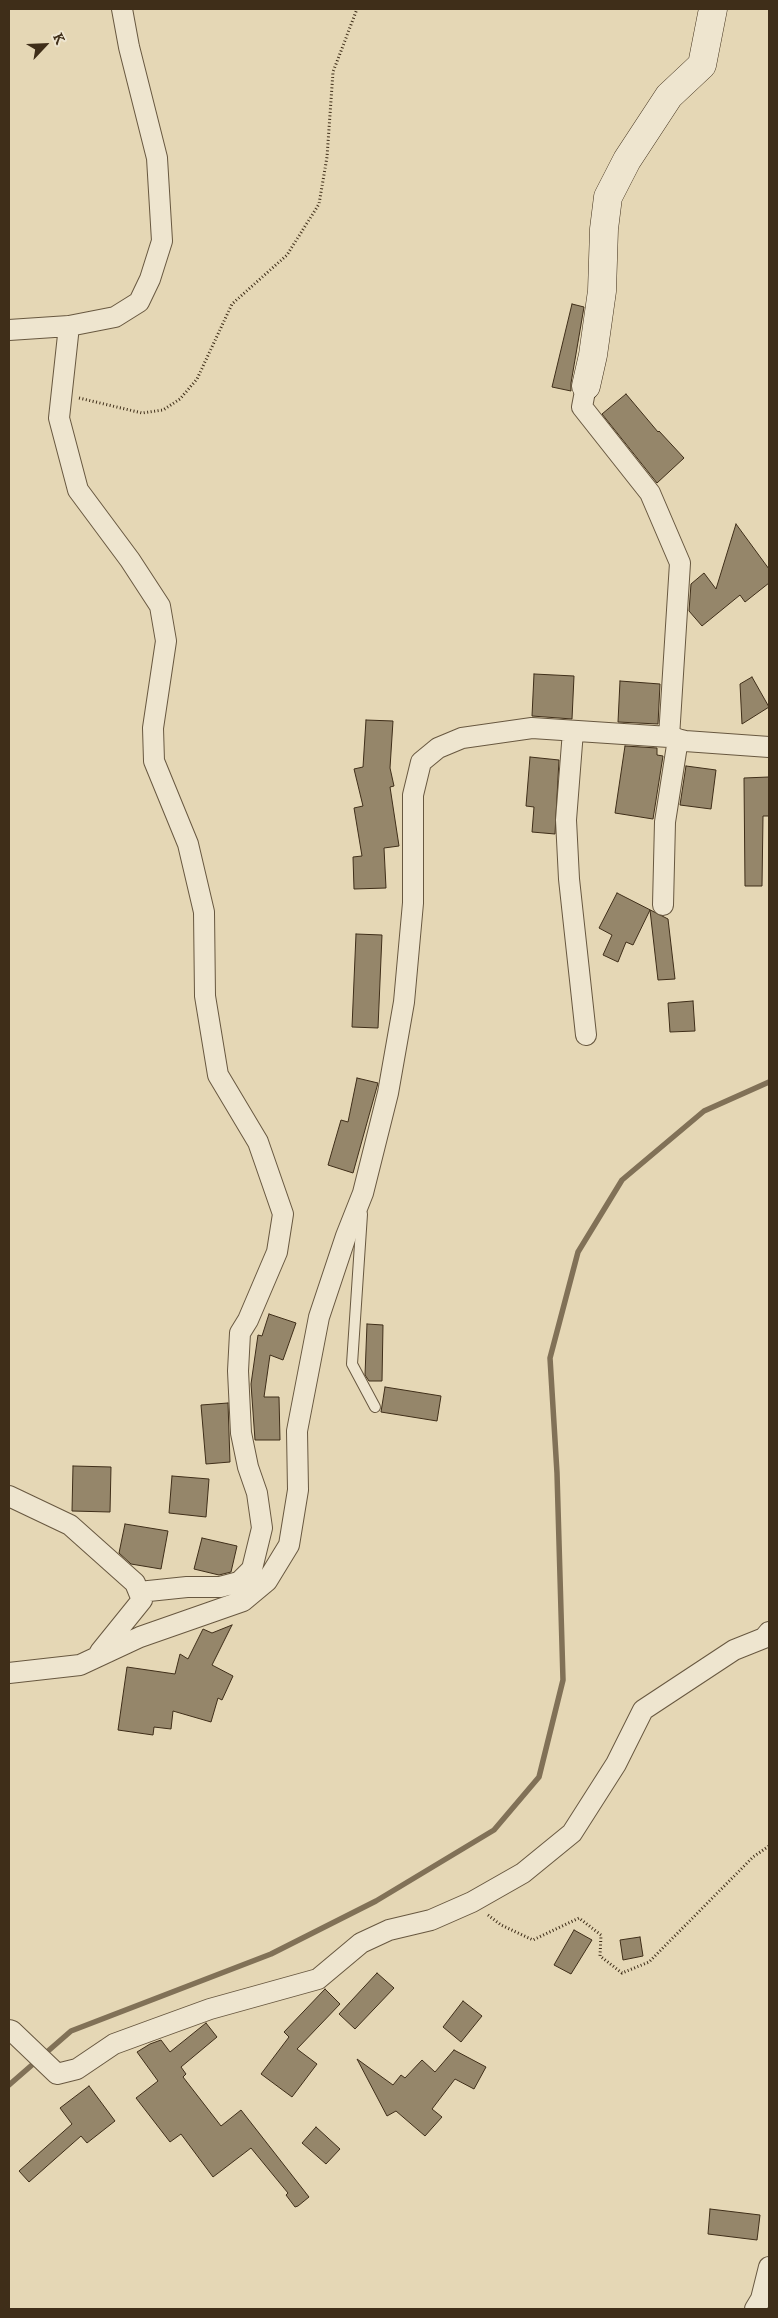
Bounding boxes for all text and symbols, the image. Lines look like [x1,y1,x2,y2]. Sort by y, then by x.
north arrow [20,20,70,70]
text: K [48,30,69,47]

